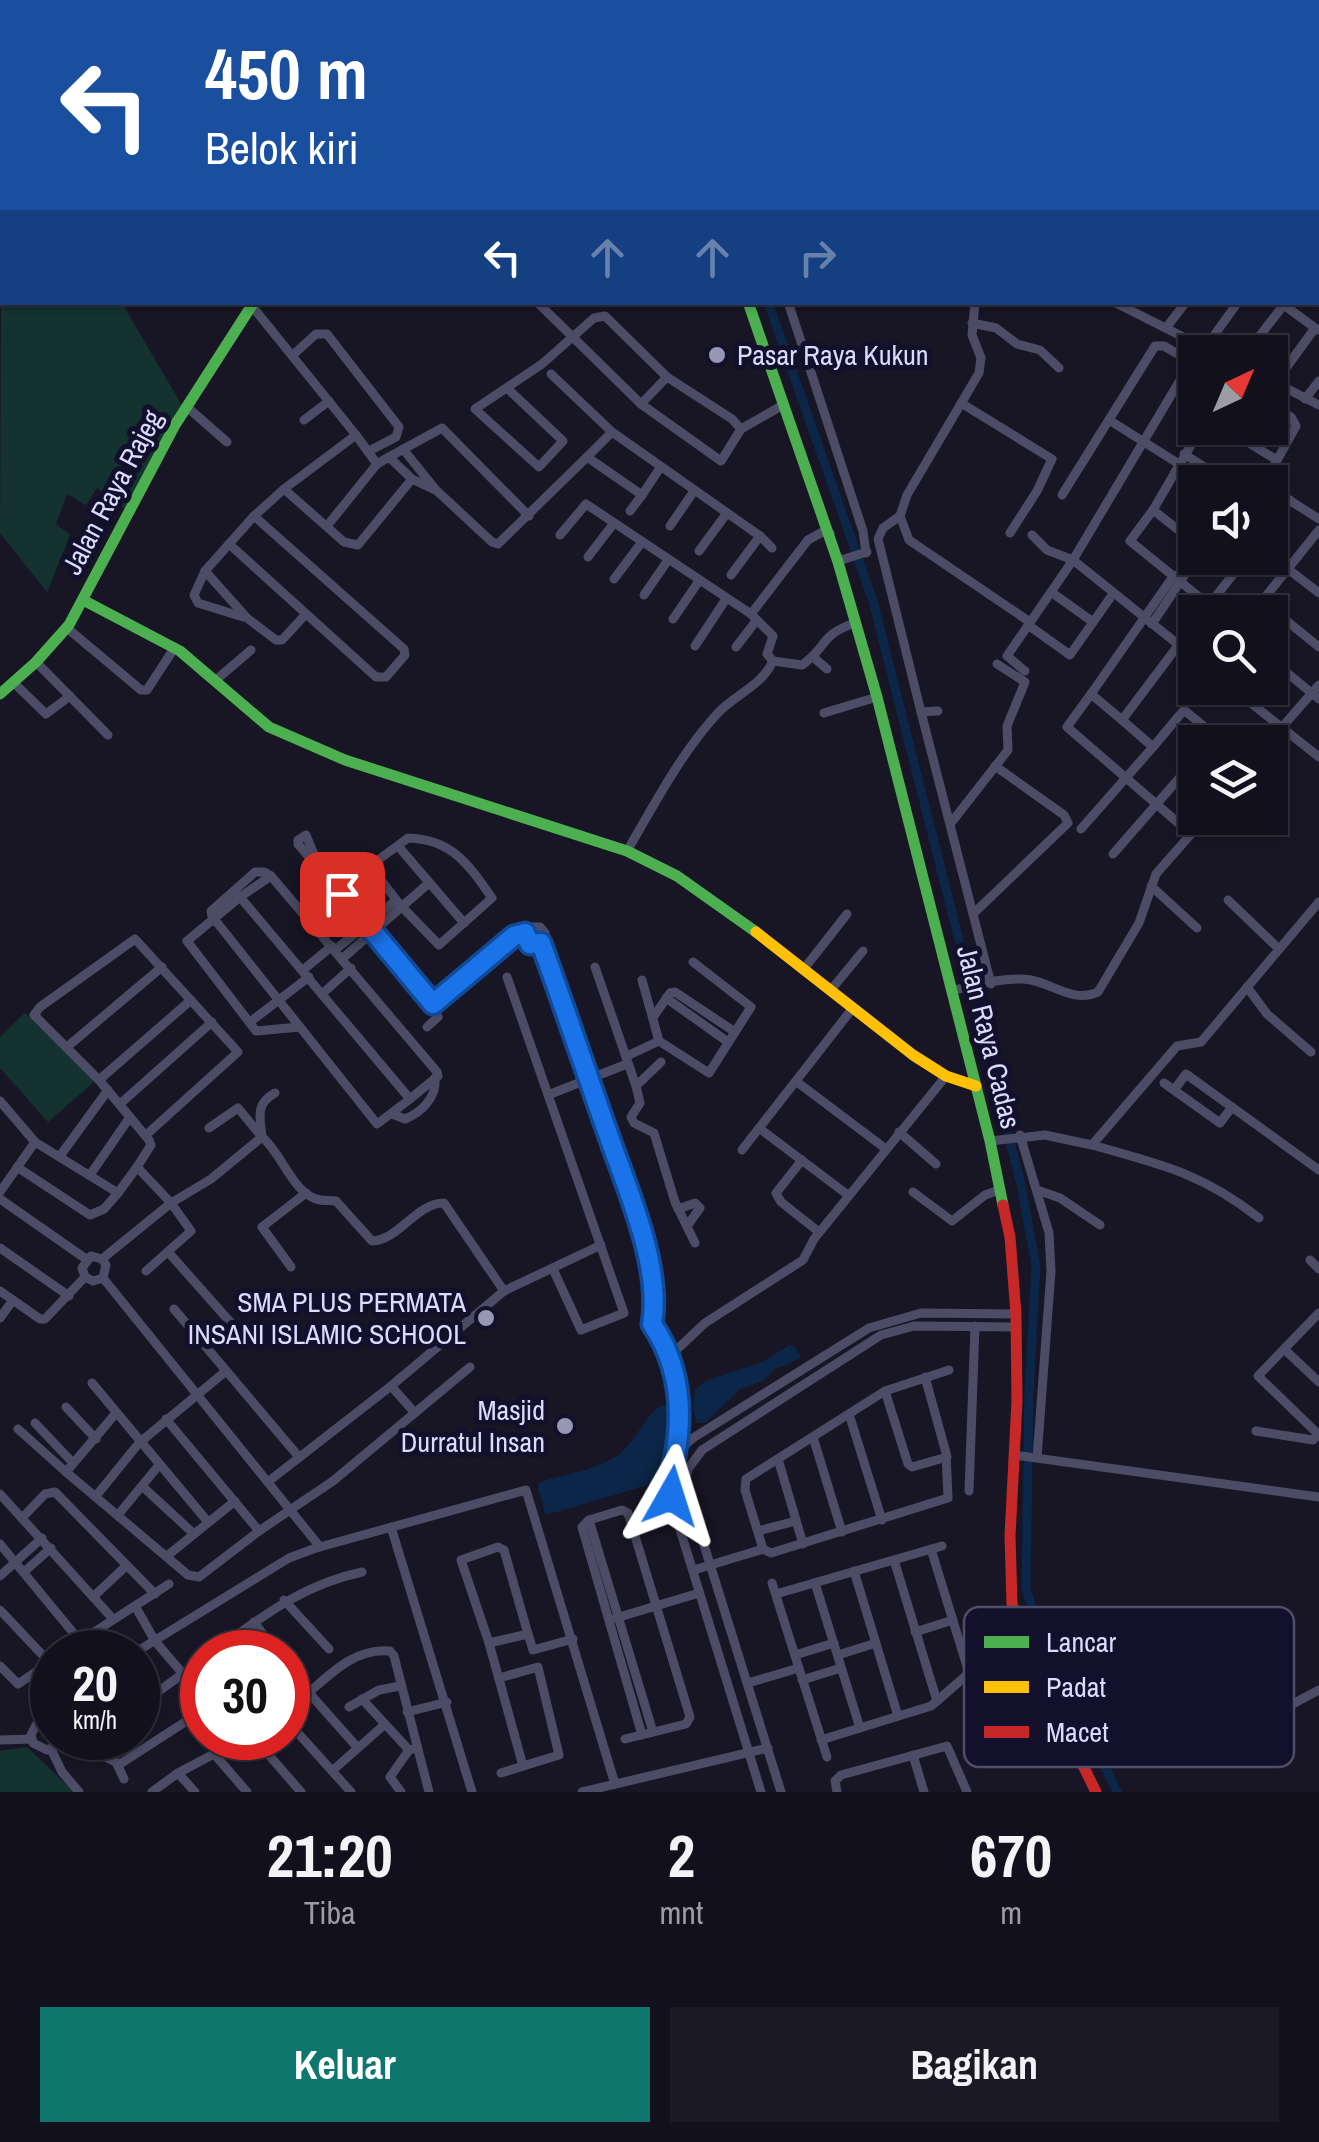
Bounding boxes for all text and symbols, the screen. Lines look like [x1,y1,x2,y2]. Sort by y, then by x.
text: 450 m [205,27,368,121]
icon: left [40,40,170,170]
text: Belok kiri [205,117,359,178]
icon: left [475,230,530,285]
icon: ahead [580,230,635,285]
icon: ahead [685,230,740,285]
icon: right [790,230,845,285]
north arrow [1178,335,1288,445]
map controls [1178,335,1288,835]
place label: Pasar Raya Kukun [737,336,928,374]
marker: Pasar Raya Kukun [706,344,728,366]
street label: Jalan Raya Rajeg [53,403,171,581]
button: sound [1178,465,1288,575]
button: search [1178,595,1288,705]
button: layers [1178,725,1288,835]
pin [300,852,385,937]
icon: arrive [315,867,370,922]
street label: Jalan Raya Cadas [948,941,1030,1133]
place label: SMA PLUS PERMATA INSANI ISLAMIC SCHOOL [188,1283,467,1353]
marker: SMA PLUS PERMATA INSANI ISLAMIC SCHOOL [475,1307,497,1329]
place label: Masjid Durratul Insan [401,1391,545,1461]
marker: Masjid Durratul Insan [554,1415,576,1437]
position arrow [619,1444,723,1548]
legend [964,1607,1294,1767]
text: Lancar [1046,1623,1117,1661]
speed limit sign: 30 [180,1630,310,1760]
text: 20 [72,1649,118,1717]
text: Padat [1046,1668,1106,1706]
text: km/h [73,1703,117,1737]
text: Macet [1046,1713,1109,1751]
text: 21:20 [267,1815,393,1896]
text: 2 [668,1815,695,1896]
text: 670 [970,1815,1052,1896]
text: Tiba [304,1891,356,1934]
text: mnt [659,1891,703,1934]
text: m [1000,1891,1022,1934]
button: Keluar [40,2007,650,2122]
button: Bagikan [670,2007,1279,2122]

